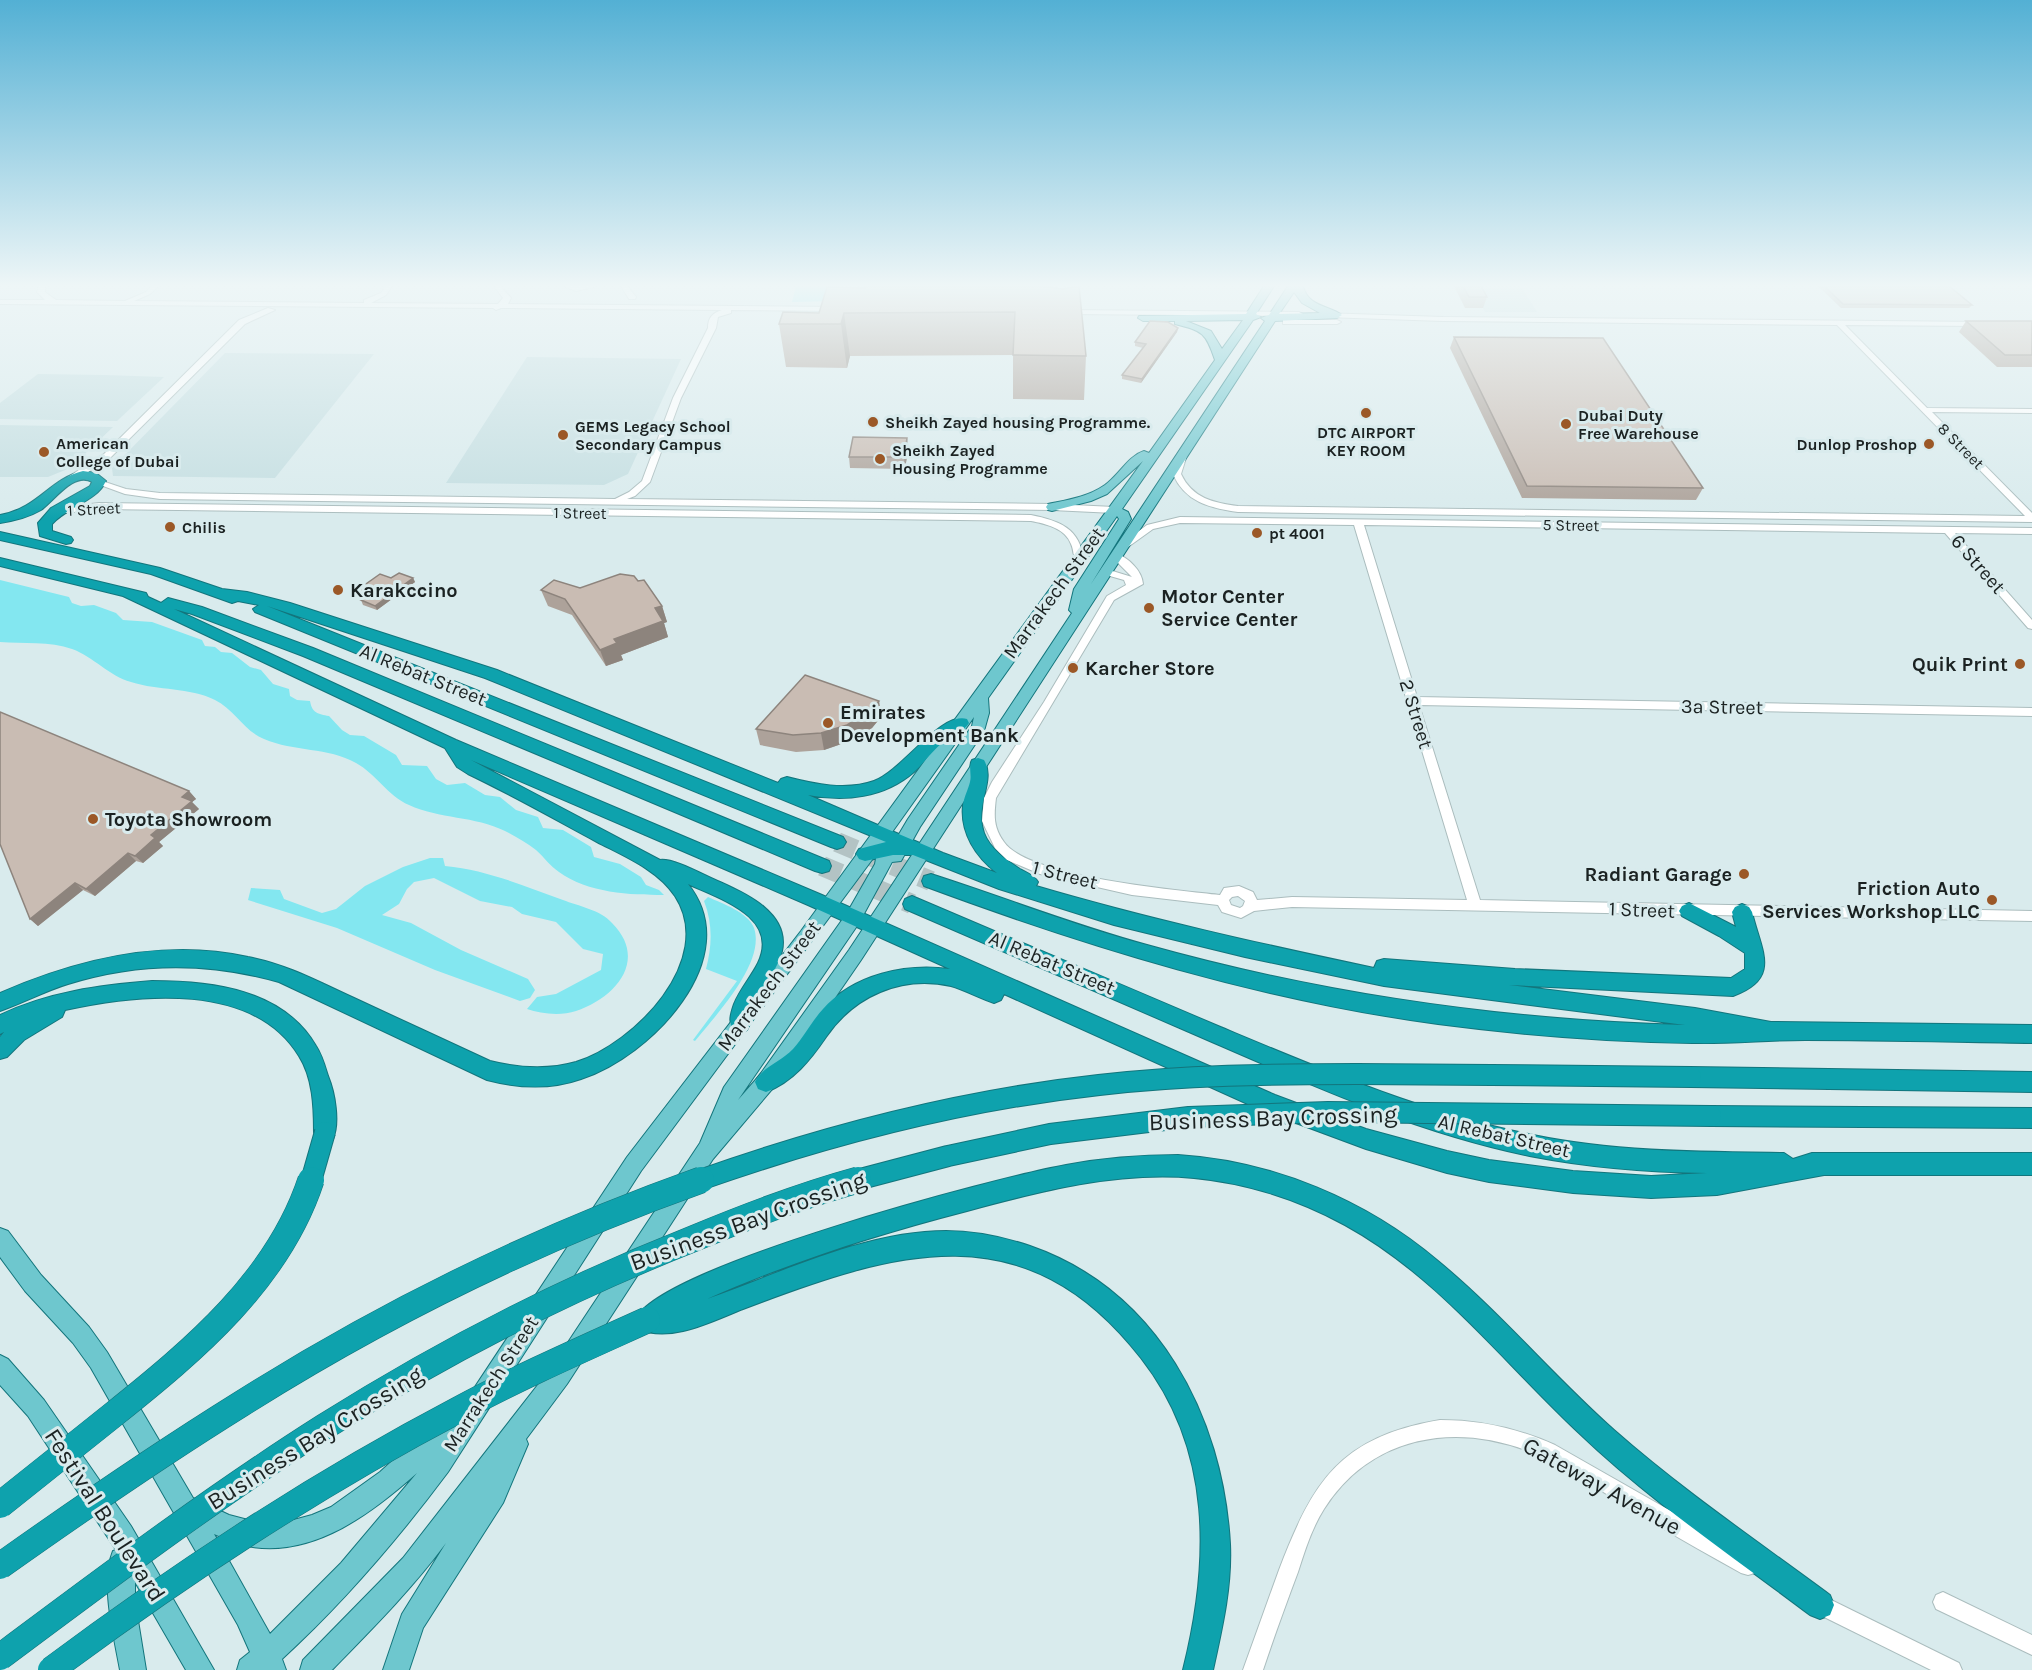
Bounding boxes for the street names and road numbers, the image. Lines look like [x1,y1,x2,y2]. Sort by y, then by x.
street label: 8 Street [1934,419,1988,473]
street label: 1 Street [67,498,121,520]
street label: 1 Street [553,503,607,523]
street label: 5 Street [1542,515,1600,535]
street label: Marrakech Street [999,522,1110,663]
street label: 6 Street [1946,530,2010,599]
street label: Al Rebat Street [356,639,490,711]
street label: 2 Street [1395,677,1438,752]
street label: 3a Street [1681,695,1764,719]
street label: 1 Street [1030,856,1100,894]
street label: 1 Street [1608,897,1676,923]
street label: Marrakech Street [713,916,826,1056]
street label: Al Rebat Street [986,926,1119,1000]
street label: Business Bay Crossing [1148,1100,1398,1136]
street label: Al Rebat Street [1436,1110,1573,1162]
street label: Business Bay Crossing [626,1165,870,1277]
street label: Marrakech Street [439,1311,544,1456]
street label: Business Bay Crossing [202,1360,428,1516]
street label: Festival Boulevard [39,1423,171,1607]
street label: Gateway Avenue [1518,1431,1686,1541]

